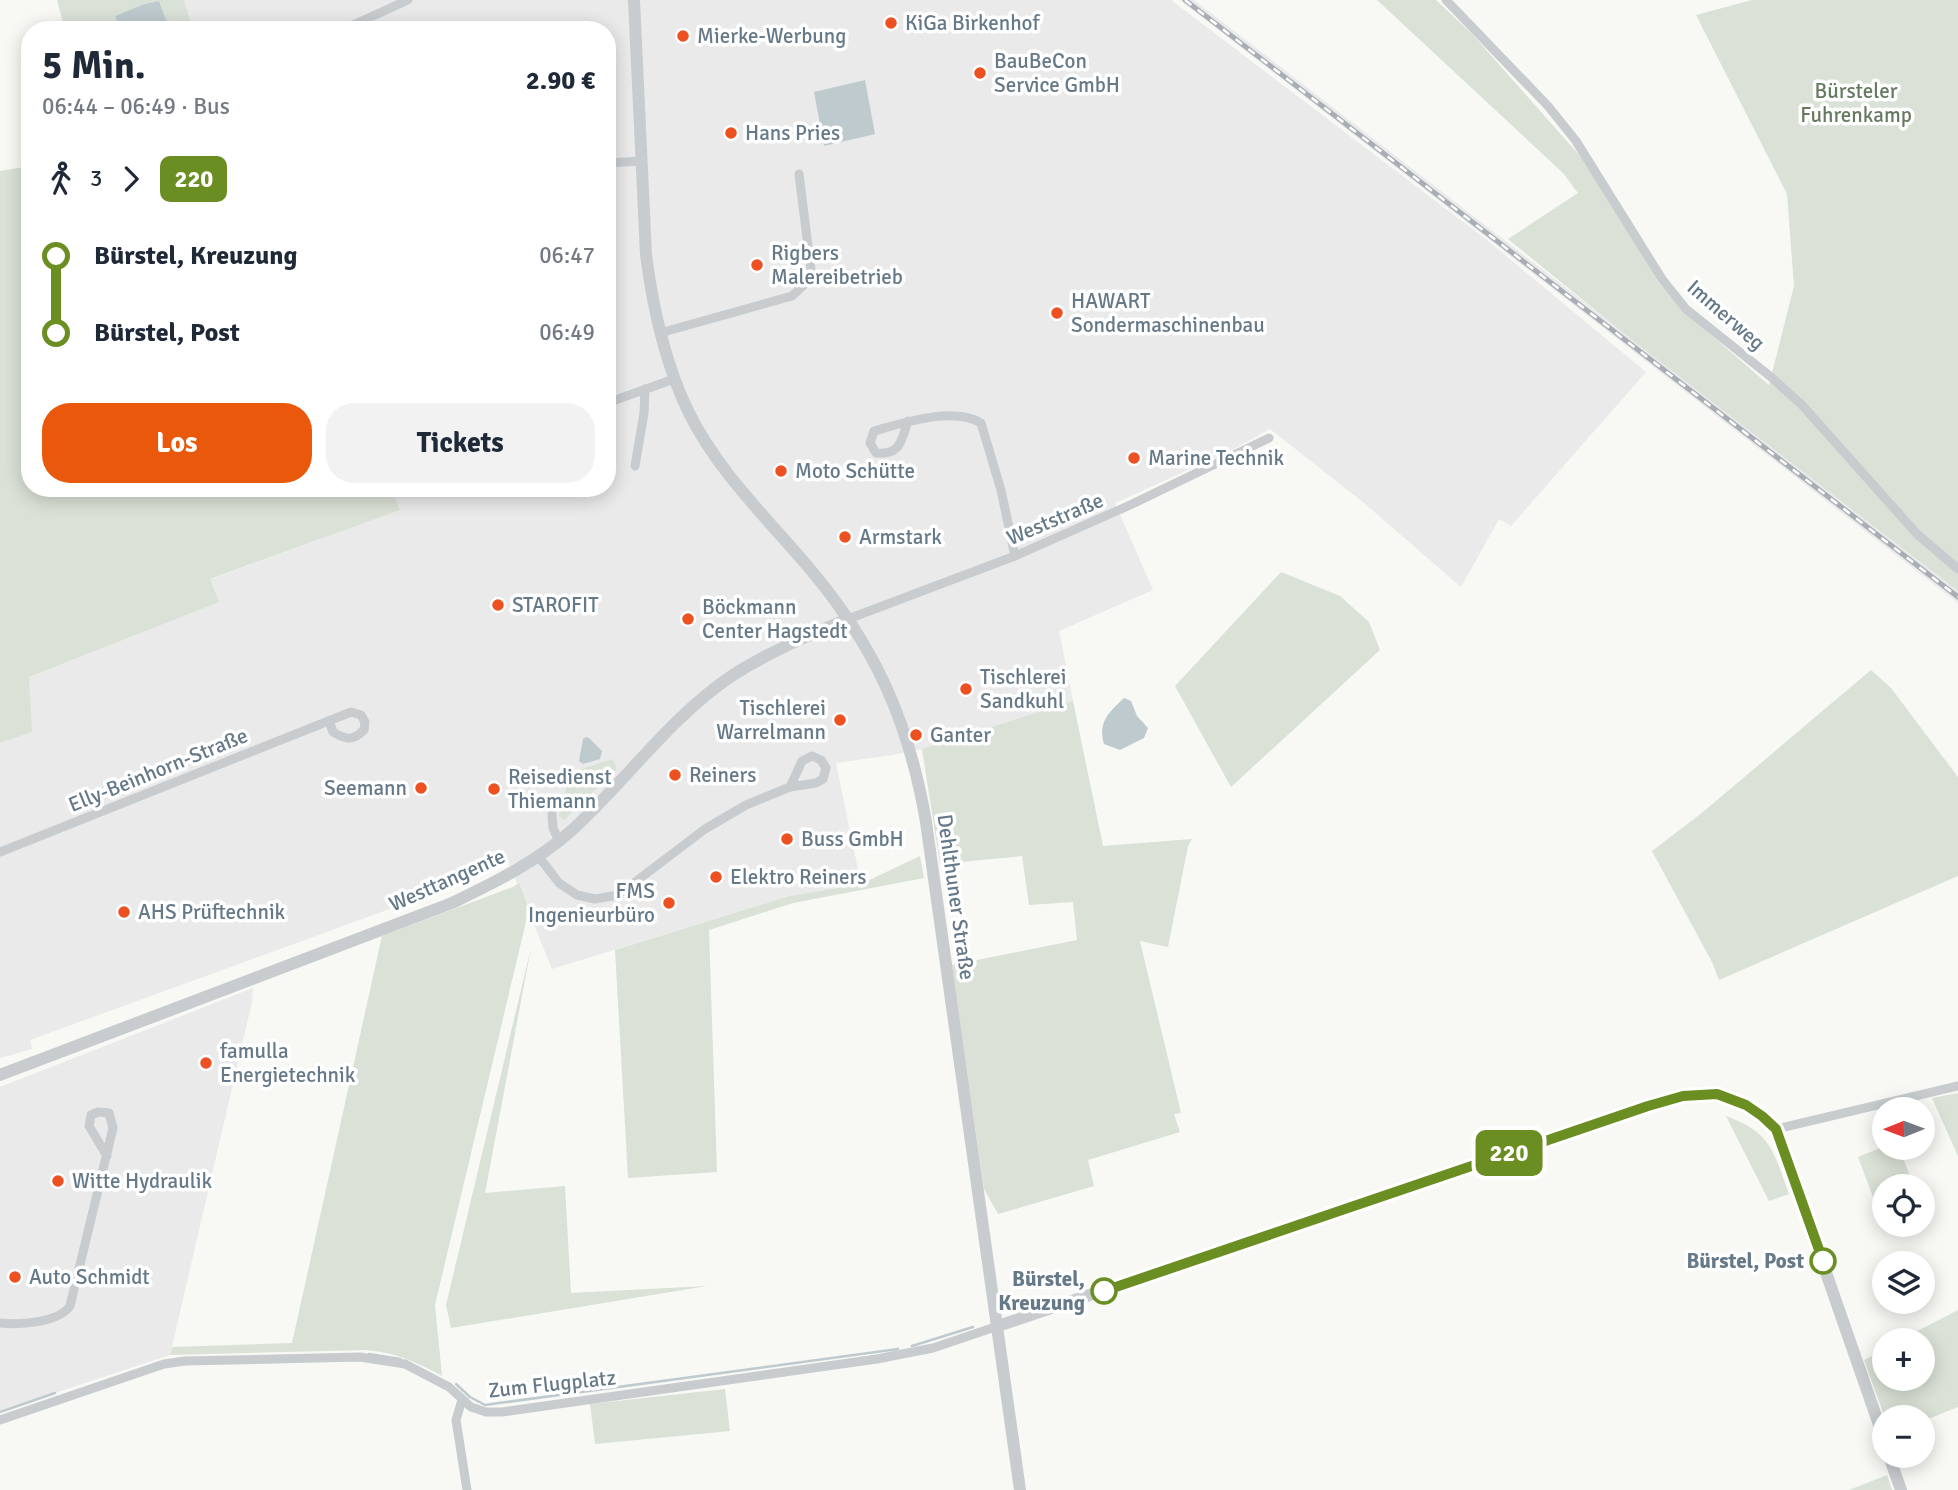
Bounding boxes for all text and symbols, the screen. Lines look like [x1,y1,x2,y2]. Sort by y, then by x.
place label: KiGa Birkenhof [905,10,1040,36]
marker: KiGa Birkenhof [883,15,899,31]
place label: Mierke-Werbung [697,23,846,49]
marker: Mierke-Werbung [675,28,691,44]
text: 5 Min. [42,42,146,89]
place label: BauBeCon Service GmbH [994,48,1120,98]
text: 2.90 € [526,65,595,97]
marker: BauBeCon Service GmbH [972,65,988,81]
park label: Bürsteler Fuhrenkamp [1800,78,1912,128]
text: 06:44 – 06:49 · Bus [42,92,230,121]
place label: Hans Pries [745,120,840,146]
marker: Hans Pries [723,125,739,141]
icon: walk [42,160,80,198]
icon: forward [112,160,150,198]
text: 3 [90,164,102,193]
text: 220 [174,164,213,194]
text: Bürstel, Kreuzung [94,240,297,272]
place label: Rigbers Malereibetrieb [771,240,903,290]
text: 06:47 [539,241,595,270]
marker: Rigbers Malereibetrieb [749,257,765,273]
street label: Immerweg [1682,274,1770,356]
place label: HAWART Sondermaschinenbau [1071,288,1265,338]
marker: HAWART Sondermaschinenbau [1049,305,1065,321]
text: Bürstel, Post [94,317,240,349]
text: 06:49 [539,318,595,347]
button: Los [42,403,312,483]
button: Tickets [326,403,595,483]
place label: Marine Technik [1148,445,1285,471]
marker: Marine Technik [1126,450,1142,466]
place label: Moto Schütte [795,458,915,484]
marker: Moto Schütte [773,463,789,479]
street label: Weststraße [1003,487,1107,551]
place label: Armstark [859,524,942,550]
marker: Armstark [837,529,853,545]
place label: STAROFIT [512,592,599,618]
place label: Böckmann Center Hagstedt [702,594,848,644]
marker: STAROFIT [490,597,506,613]
marker: Böckmann Center Hagstedt [680,611,696,627]
place label: Tischlerei Sandkuhl [980,664,1067,714]
marker: Tischlerei Sandkuhl [958,681,974,697]
place label: Tischlerei Warrelmann [716,695,826,745]
marker: Tischlerei Warrelmann [832,712,848,728]
street label: Elly-Beinhorn-Straße [65,722,251,818]
place label: Ganter [930,722,991,748]
marker: Ganter [908,727,924,743]
place label: Reiners [689,762,756,788]
place label: Reisedienst Thiemann [508,764,612,814]
marker: Reiners [667,767,683,783]
place label: Seemann [324,775,407,801]
marker: Seemann [413,780,429,796]
marker: Reisedienst Thiemann [486,781,502,797]
street label: Dehlthuner Straße [932,813,980,981]
place label: Buss GmbH [801,826,904,852]
marker: Buss GmbH [779,831,795,847]
street label: Westtangente [385,843,509,917]
place label: Elektro Reiners [730,864,867,890]
marker: Elektro Reiners [708,869,724,885]
place label: FMS Ingenieurbüro [528,878,655,928]
marker: FMS Ingenieurbüro [661,895,677,911]
place label: AHS Prüftechnik [138,899,286,925]
marker: AHS Prüftechnik [116,904,132,920]
place label: famulla Energietechnik [220,1038,356,1088]
marker: famulla Energietechnik [198,1055,214,1071]
north arrow [1872,1097,1936,1160]
map controls [1872,1097,1935,1468]
line badge: 220 [1469,1130,1549,1176]
text: 220 [1490,1138,1528,1168]
place label: Witte Hydraulik [72,1168,212,1194]
marker: Witte Hydraulik [50,1173,66,1189]
button: locate [1872,1174,1935,1237]
place label: Bürstel, Post [1686,1248,1804,1274]
marker: Bürstel, Post [1810,1248,1836,1274]
button: layers [1872,1251,1935,1314]
place label: Auto Schmidt [29,1264,150,1290]
place label: Bürstel, Kreuzung [998,1266,1085,1316]
marker: Auto Schmidt [7,1269,23,1285]
marker: Bürstel, Kreuzung [1091,1278,1117,1304]
button: + [1872,1328,1935,1391]
street label: Zum Flugplatz [487,1364,617,1404]
button: − [1872,1405,1935,1468]

